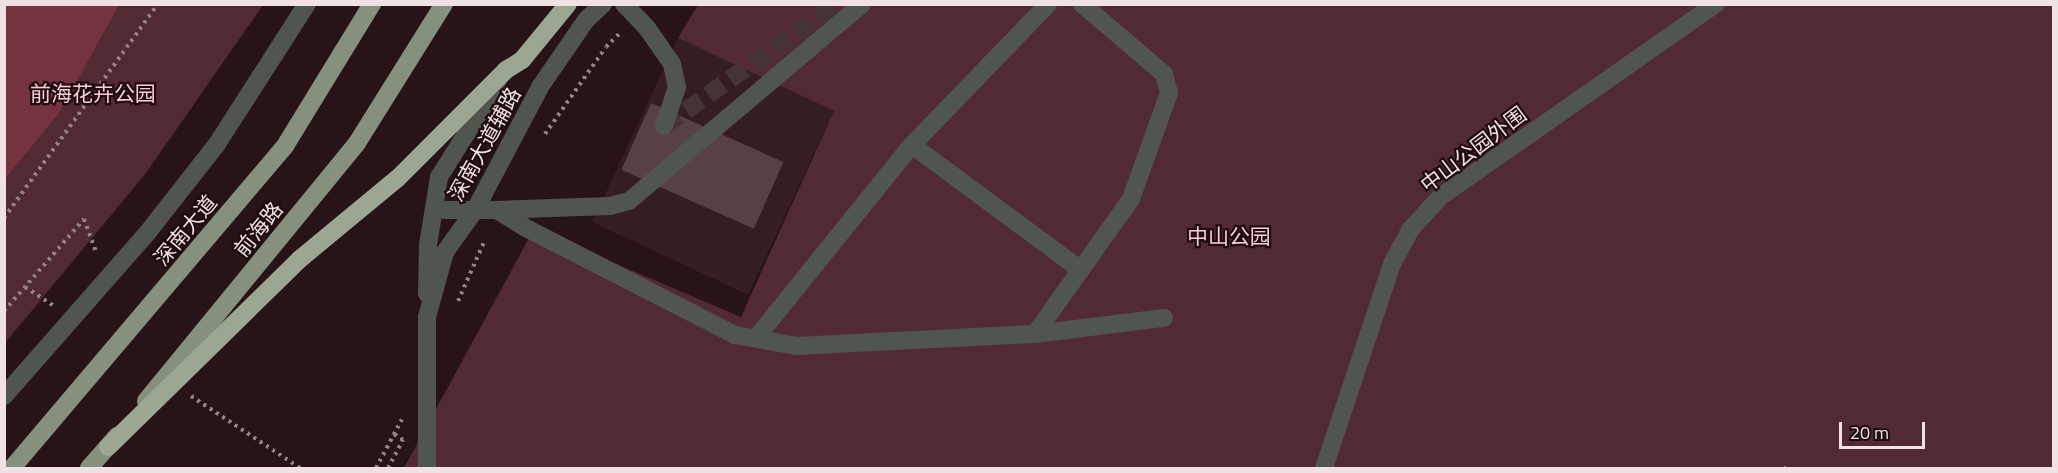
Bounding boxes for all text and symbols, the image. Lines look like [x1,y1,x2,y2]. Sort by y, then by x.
park label: 前海花卉公园 [30,80,156,106]
street label: 深南大道辅路 [442,83,526,205]
street label: 中山公园外围 [1415,101,1531,197]
street label: 深南大道 [148,190,222,270]
street label: 前海路 [228,197,288,261]
park label: 中山公园 [1187,223,1271,249]
scale bar [1842,410,1928,448]
text: 20 m [1850,419,1889,446]

